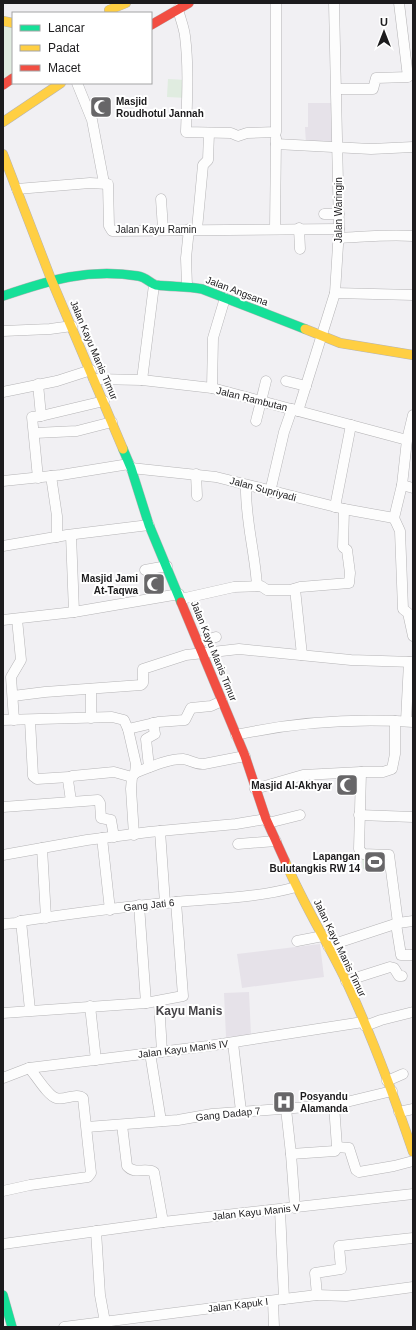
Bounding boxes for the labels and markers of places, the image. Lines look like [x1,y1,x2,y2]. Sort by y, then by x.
mosque icon: Masjid Roudhotul Jannah [88,94,114,120]
place label: Masjid Roudhotul Jannah [116,96,204,119]
mosque icon: Masjid Jami At-Taqwa [141,571,167,597]
place label: Masjid Jami At-Taqwa [81,573,138,596]
mosque icon: Masjid Al-Akhyar [334,772,360,798]
place label: Masjid Al-Akhyar [251,780,332,791]
sports icon: Lapangan Bulutangkis RW 14 [362,849,388,875]
place label: Lapangan Bulutangkis RW 14 [270,851,360,874]
hospital icon: Posyandu Alamanda [271,1089,297,1115]
place label: Posyandu Alamanda [300,1091,348,1114]

